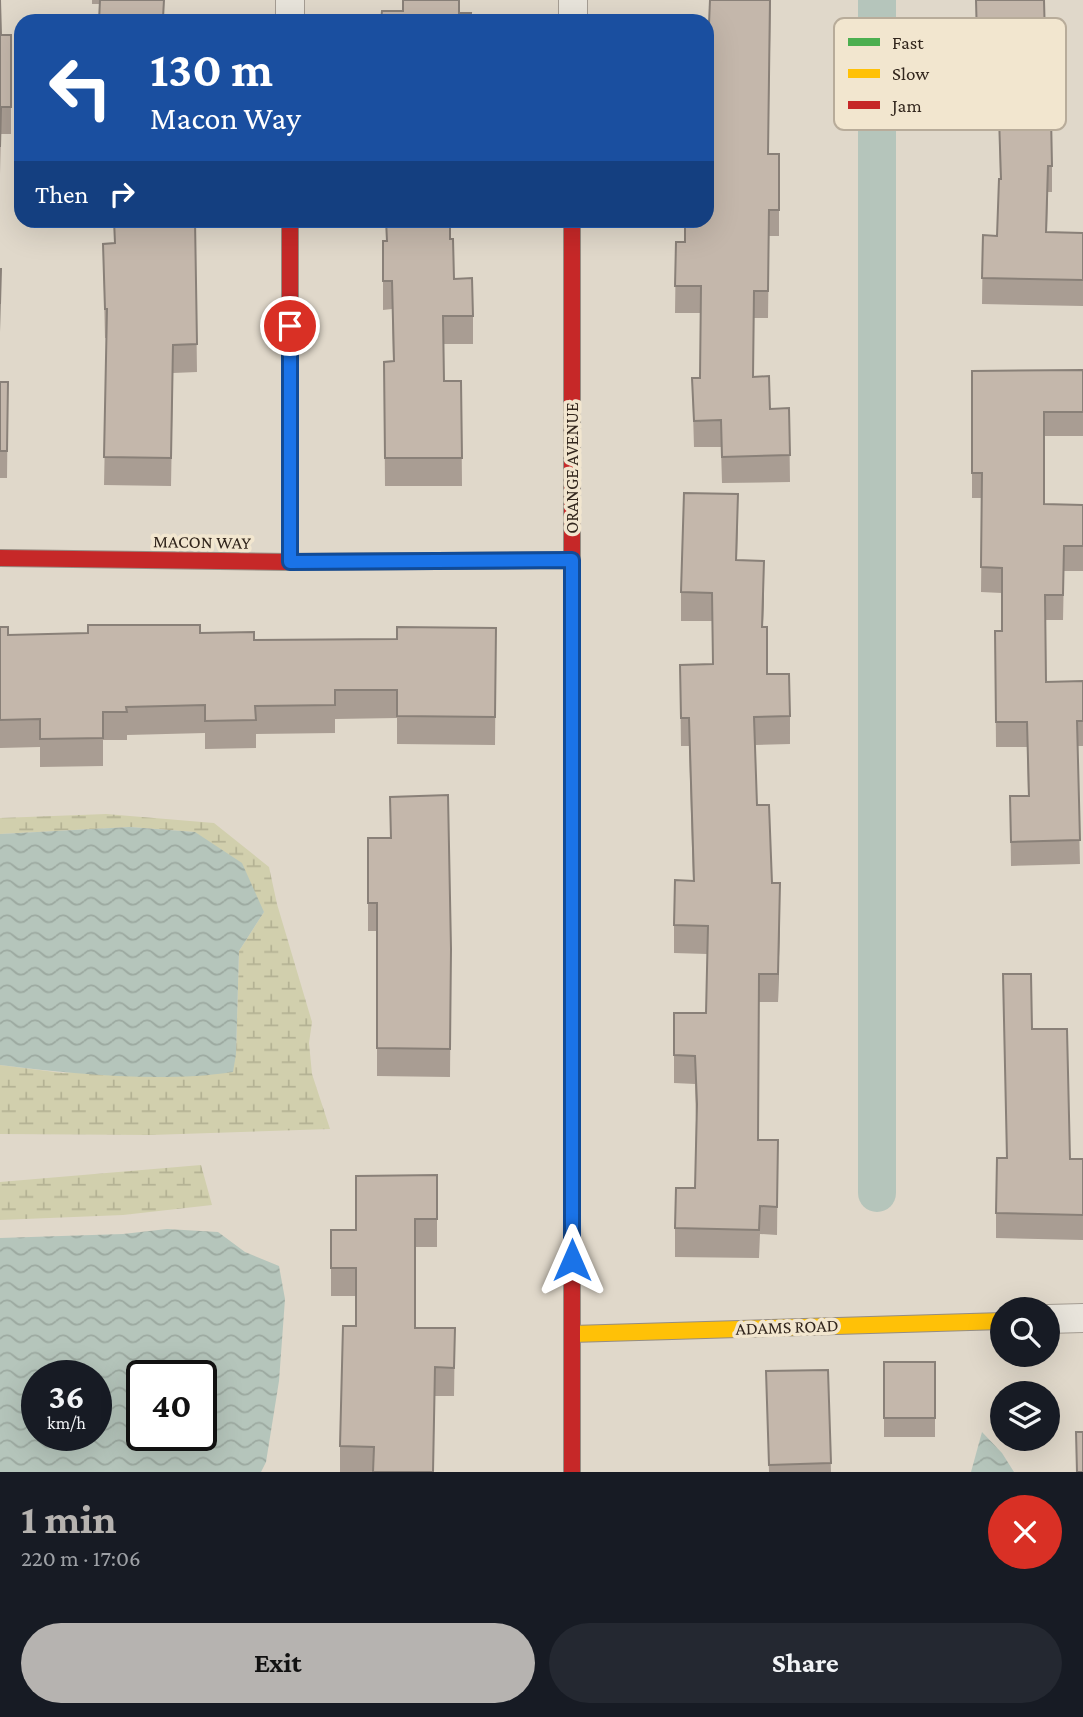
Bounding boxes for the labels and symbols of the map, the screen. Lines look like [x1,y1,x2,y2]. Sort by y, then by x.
legend [834,18,1066,130]
text: Fast [892,32,924,53]
text: Slow [892,63,929,84]
text: Jam [890,95,922,116]
pin [260,296,320,356]
street label: ORANGE AVENUE [562,402,582,534]
street label: MACON WAY [153,531,252,553]
position arrow [535,1223,609,1297]
street label: ADAMS ROAD [735,1315,839,1339]
speed limit sign: 40 [126,1360,217,1451]

